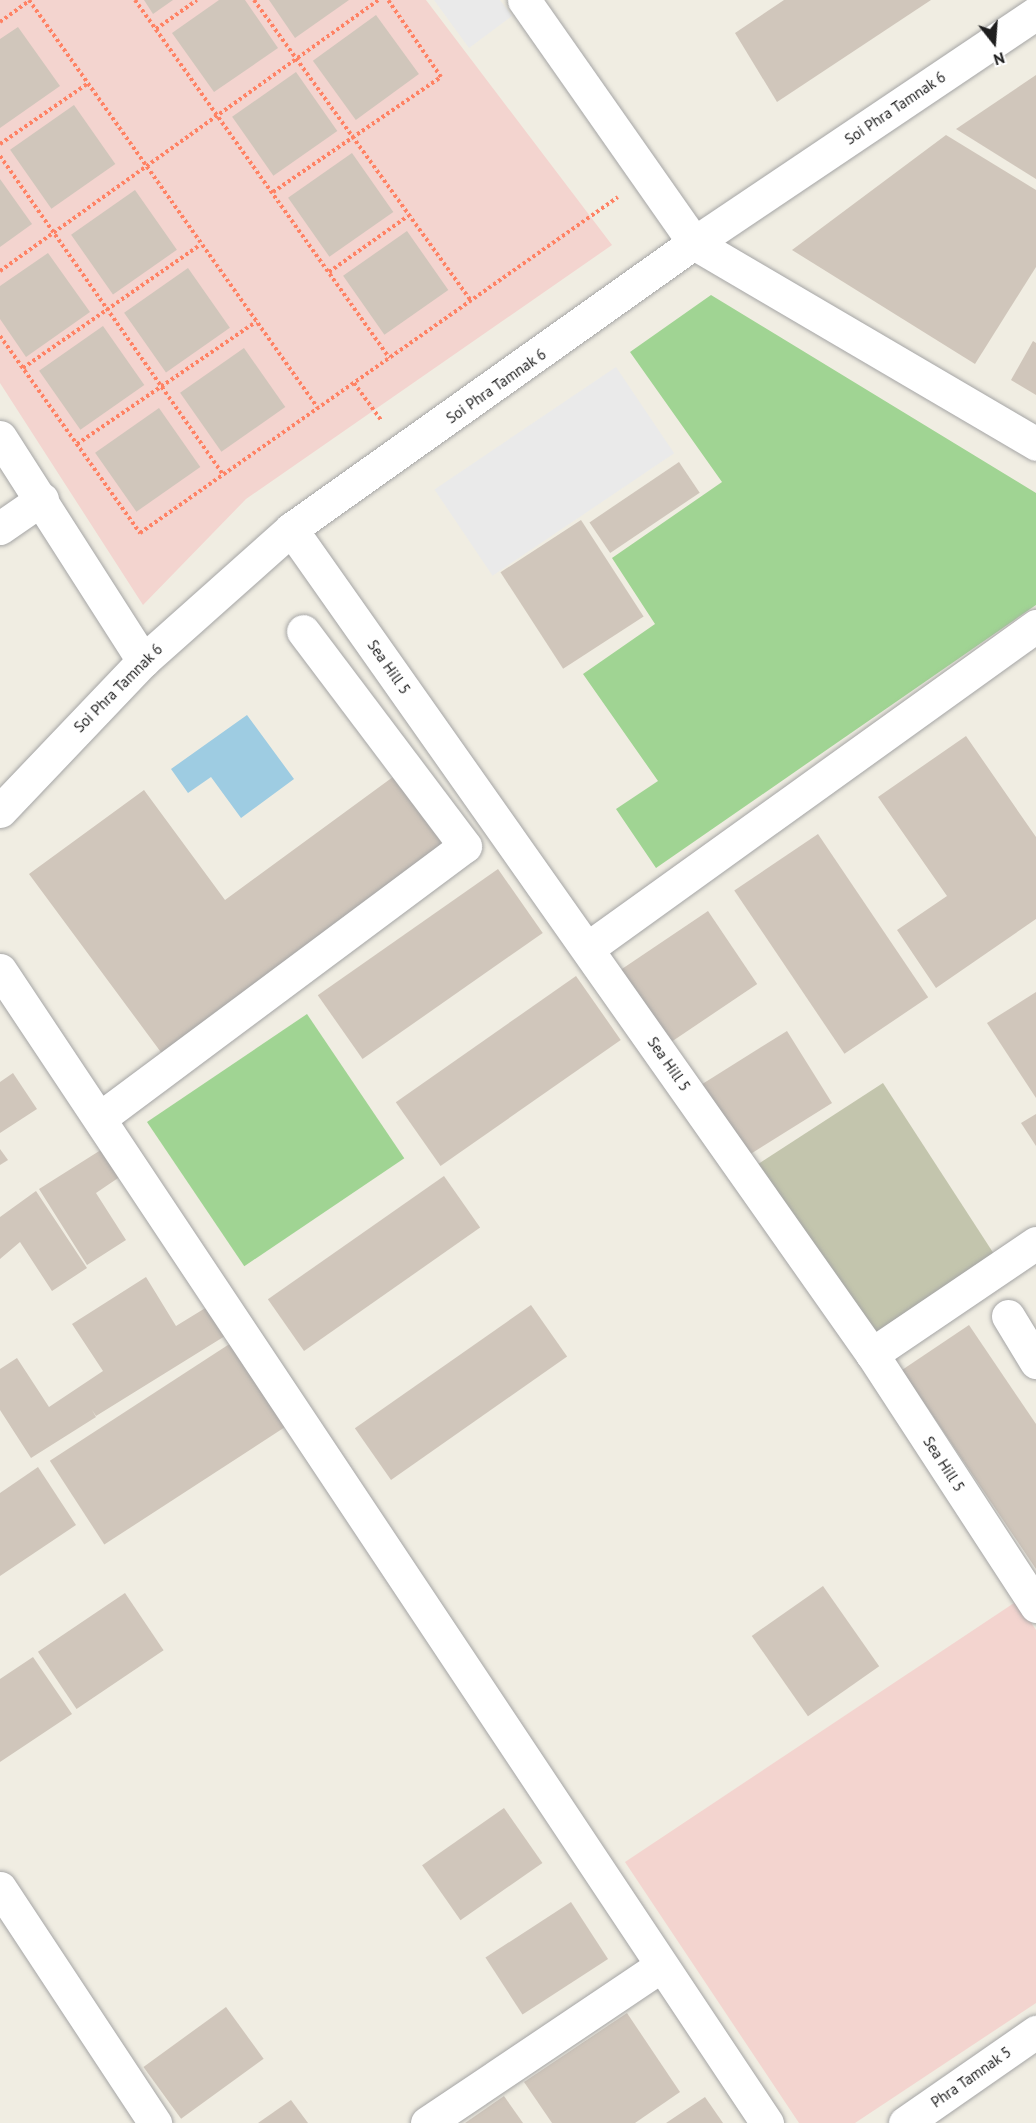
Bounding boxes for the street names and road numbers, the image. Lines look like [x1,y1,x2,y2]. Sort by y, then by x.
street label: Soi Phra Tamnak 6 [841,67,949,149]
street label: Soi Phra Tamnak 6 [442,345,550,427]
street label: Sea Hill 5 [364,636,414,698]
street label: Soi Phra Tamnak 6 [70,640,166,736]
street label: Sea Hill 5 [644,1033,694,1095]
street label: Sea Hill 5 [920,1433,968,1495]
street label: Phra Tamnak 5 [927,2043,1015,2111]

